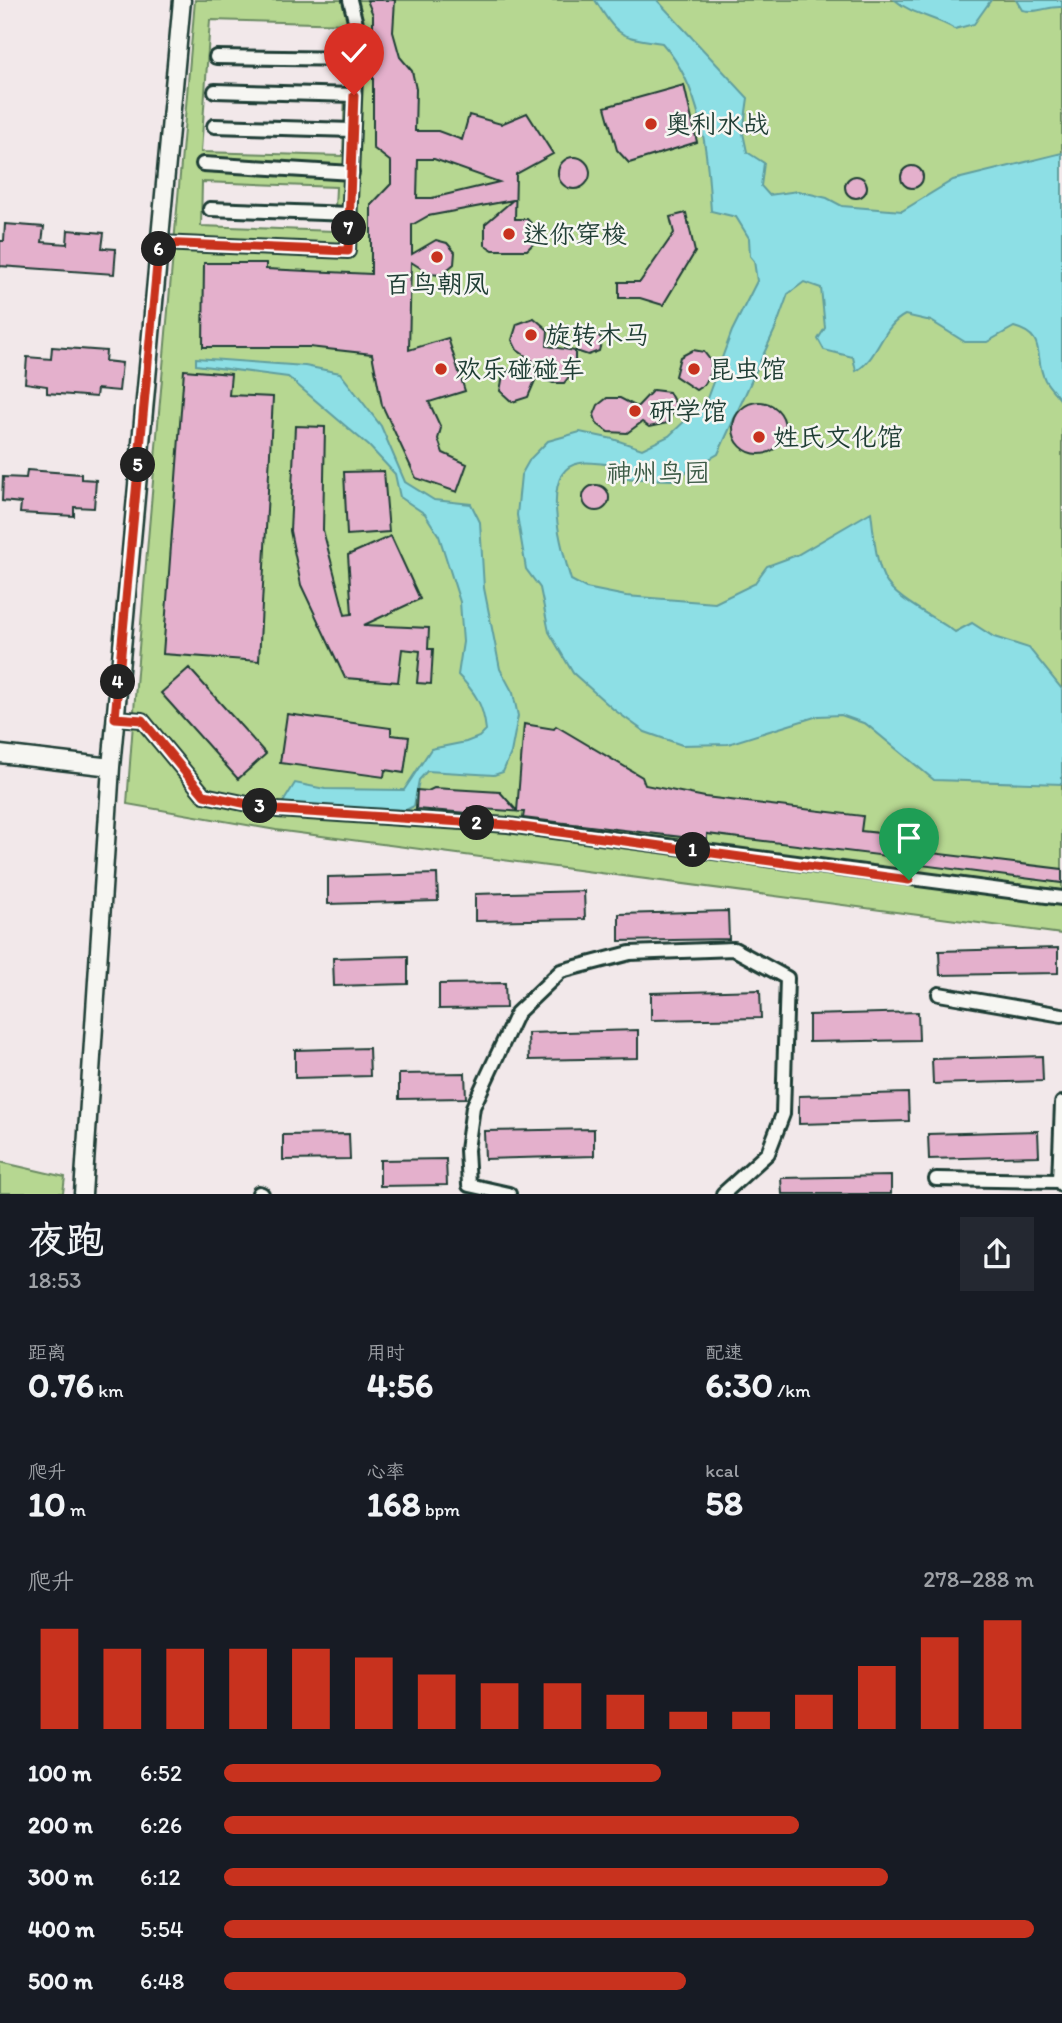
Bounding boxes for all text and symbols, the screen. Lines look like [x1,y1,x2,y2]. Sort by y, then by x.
pin [324,23,384,95]
icon: check [335,34,373,72]
place label: 奥利水战 [665,108,769,140]
marker: 奥利水战 [643,116,659,132]
pin: 7 [332,210,366,246]
text: 7 [344,216,353,239]
place label: 迷你穿梭 [523,218,627,250]
marker: 迷你穿梭 [501,226,517,242]
pin: 6 [142,232,176,266]
text: 6 [153,237,164,260]
marker: 百鸟朝凤 [429,249,445,265]
place label: 百鸟朝凤 [385,268,489,300]
place label: 旋转木马 [545,319,649,351]
marker: 旋转木马 [523,327,539,343]
place label: 欢乐碰碰车 [455,353,585,385]
place label: 昆虫馆 [708,353,786,385]
marker: 欢乐碰碰车 [433,361,449,377]
marker: 昆虫馆 [686,361,702,377]
place label: 研学馆 [649,395,727,427]
marker: 研学馆 [627,403,643,419]
place label: 姓氏文化馆 [773,421,903,453]
marker: 姓氏文化馆 [751,429,767,445]
pin: 5 [120,448,156,482]
text: 5 [133,453,142,476]
park label: 神州鸟园 [606,457,710,489]
pin: 4 [100,664,136,700]
text: 4 [112,670,123,693]
pin: 3 [243,788,278,824]
text: 3 [254,794,265,817]
pin: 2 [460,806,494,840]
pin [879,808,939,880]
text: 2 [472,811,482,834]
icon: arrive [890,819,928,857]
pin: 1 [676,832,710,868]
text: 1 [688,838,697,861]
text: 夜跑 [28,1217,104,1263]
button: share [960,1217,1034,1291]
text: 18:53 [28,1266,82,1294]
text: 距离 [28,1341,66,1364]
text: 用时 [367,1341,405,1364]
text: 配速 [705,1341,743,1364]
text: 0.76 [28,1364,94,1406]
text: 4:56 [367,1364,433,1406]
text: 6:30 [705,1364,773,1406]
text: km [94,1379,123,1402]
text: /km [773,1379,810,1402]
text: kcal [705,1459,739,1482]
text: 爬升 [28,1460,66,1483]
text: 心率 [367,1460,405,1483]
text: 58 [705,1482,743,1524]
text: 10 [28,1483,66,1525]
text: 168 [367,1483,421,1525]
text: m [66,1498,86,1521]
text: bpm [421,1498,460,1521]
text: 278–288 m [923,1565,1034,1593]
text: 爬升 [28,1567,74,1595]
text: 100 m [28,1759,92,1787]
text: 6:52 [140,1759,182,1787]
text: 200 m [28,1811,93,1839]
text: 6:26 [140,1811,182,1839]
text: 300 m [28,1863,93,1891]
text: 6:12 [140,1863,181,1891]
text: 400 m [28,1915,95,1943]
text: 5:54 [140,1915,184,1943]
text: 500 m [28,1967,93,1995]
text: 6:48 [140,1967,184,1995]

